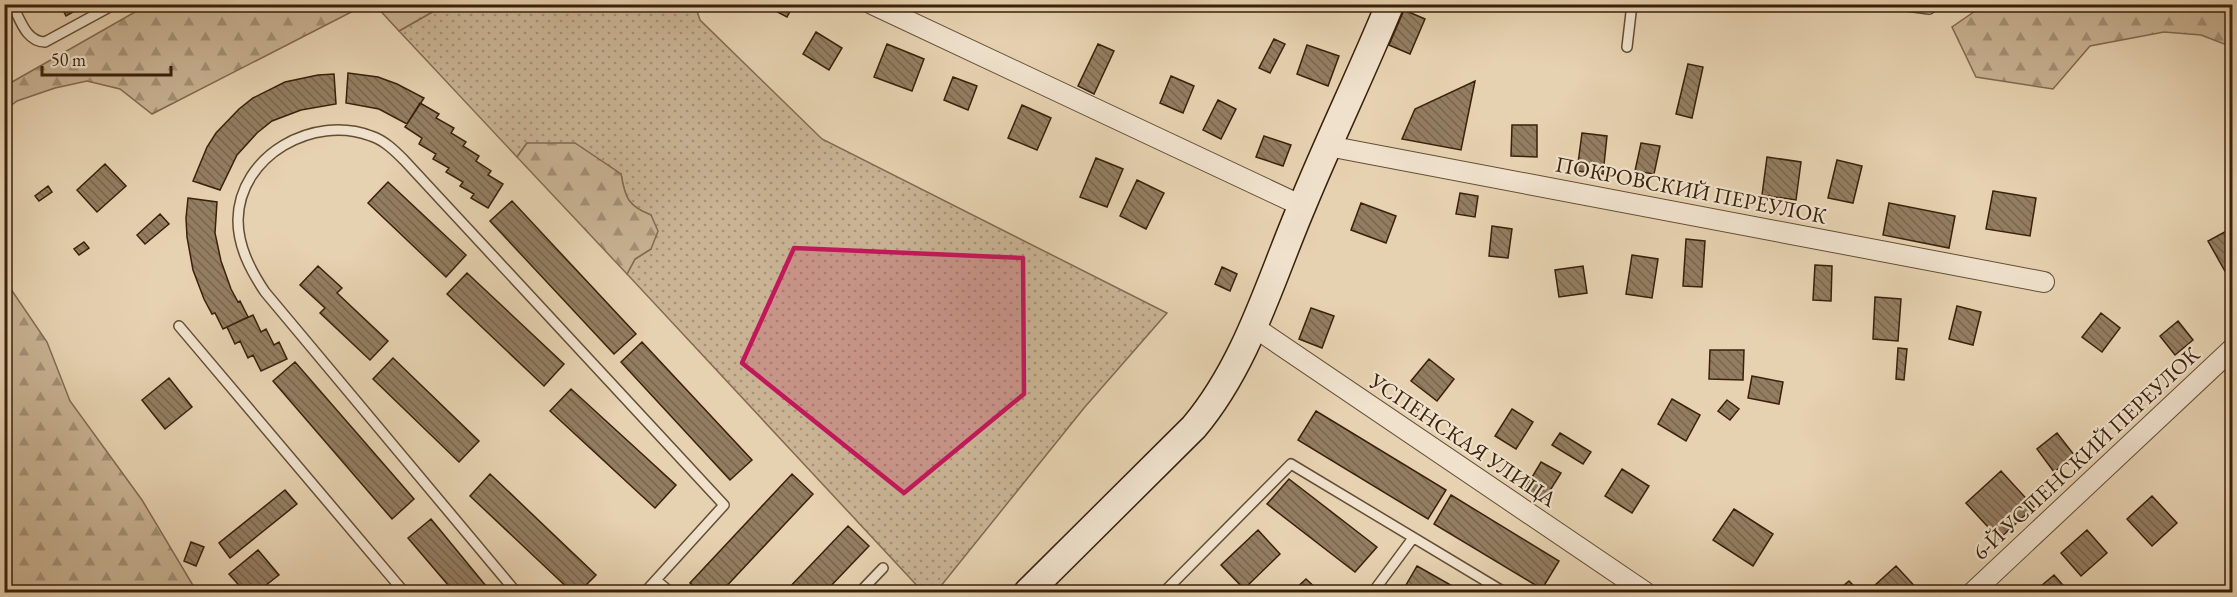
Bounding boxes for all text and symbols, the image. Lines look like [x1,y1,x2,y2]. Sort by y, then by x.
scale bar [42,39,171,77]
text: 50 m [51,48,86,71]
street label: ПОКРОВСКИЙ ПЕРЕУЛОК [1553,149,1830,231]
street label: 6-Й УСПЕНСКИЙ ПЕРЕУЛОК [1966,340,2206,566]
street label: УСПЕНСКАЯ УЛИЦА [1363,366,1563,514]

